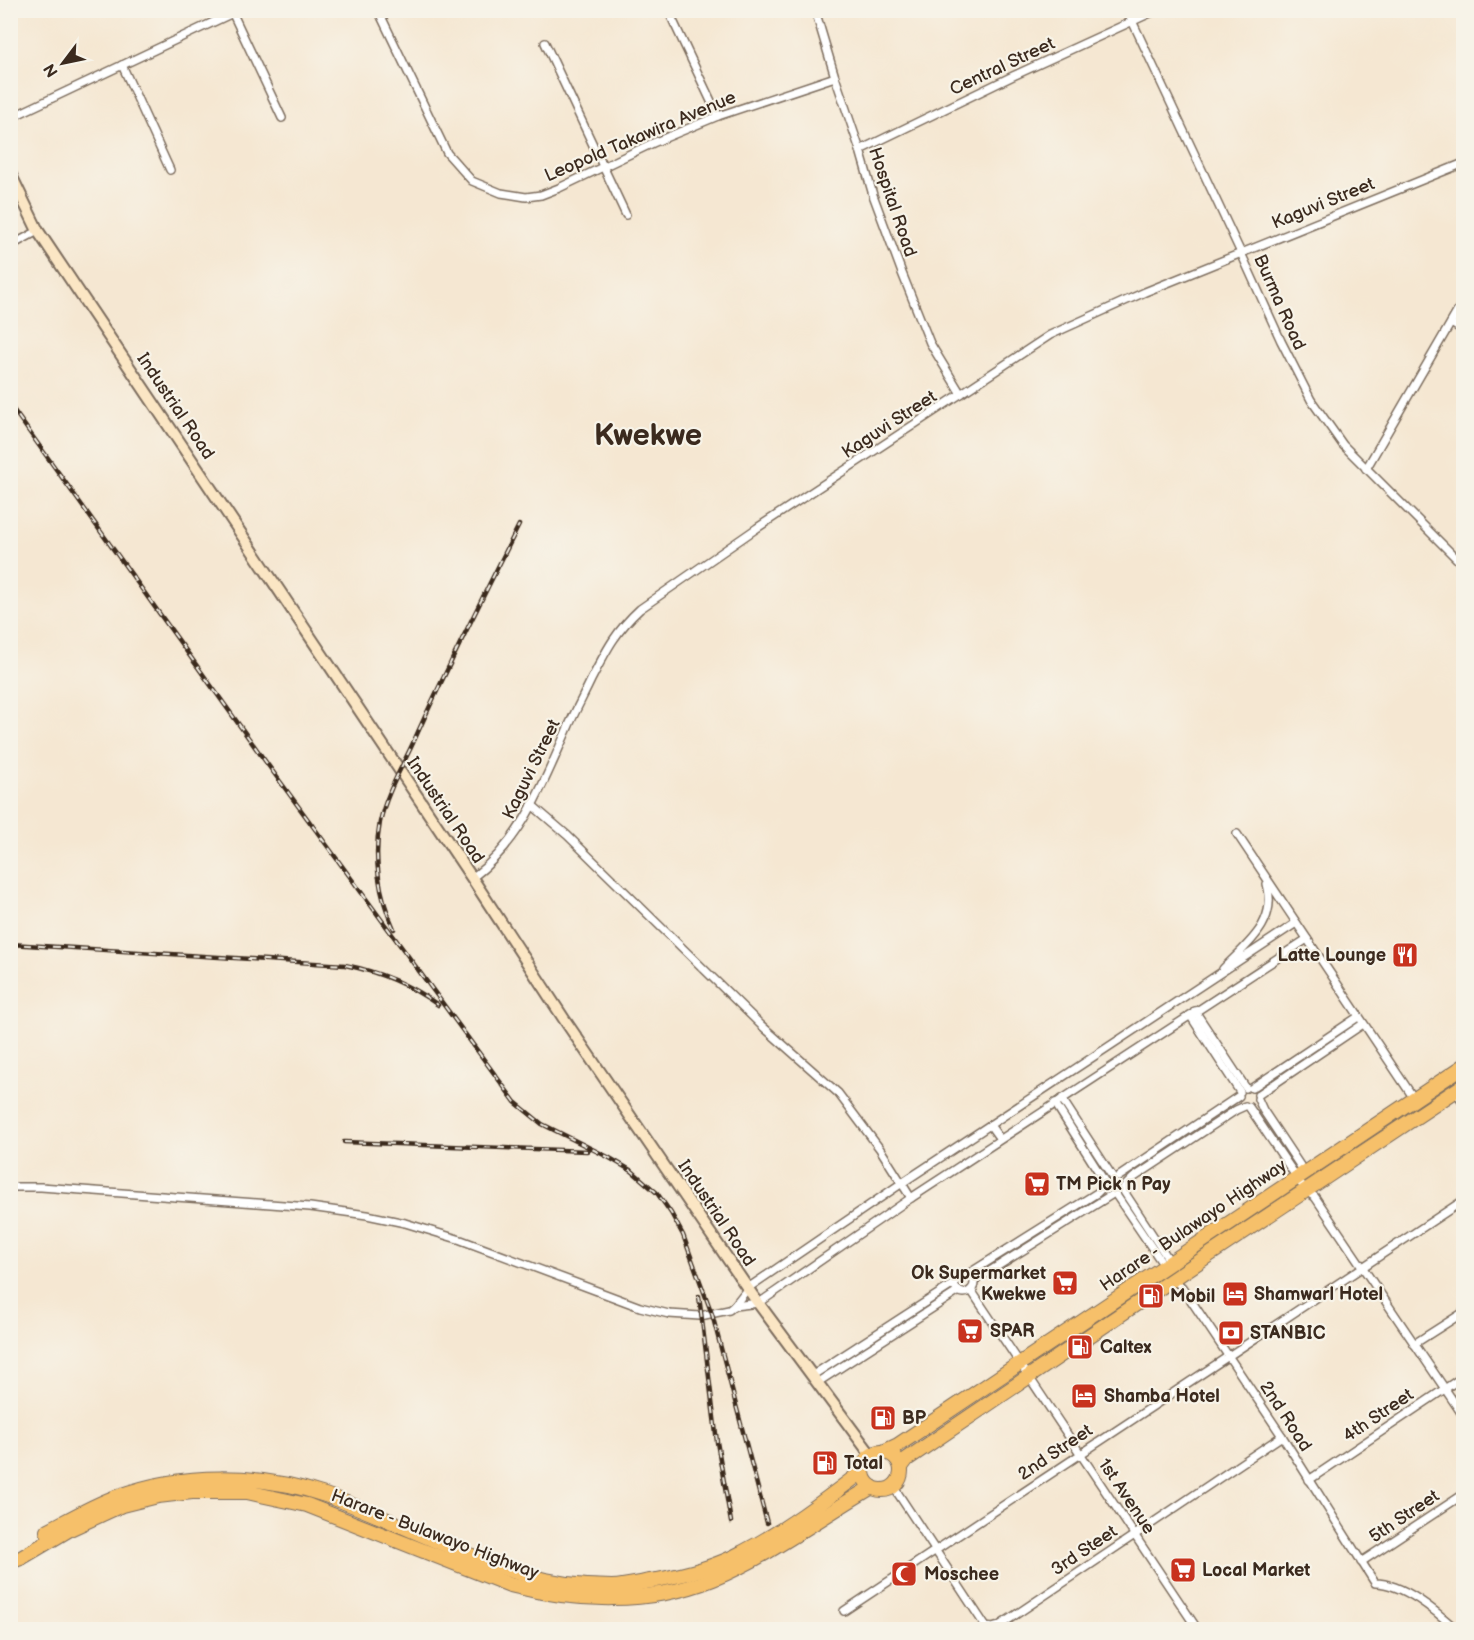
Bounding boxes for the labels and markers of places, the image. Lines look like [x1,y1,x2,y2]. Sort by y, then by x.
restaurant icon: Latte Lounge [1390,940,1420,970]
place label: Latte Lounge [1278,945,1386,966]
supermarket icon: TM Pick n Pay [1022,1169,1052,1199]
place label: TM Pick n Pay [1056,1174,1171,1195]
place label: Ok Supermarket Kwekwe [911,1263,1046,1305]
supermarket icon: Ok Supermarket Kwekwe [1050,1268,1080,1298]
hotel icon: Shamwarl Hotel [1220,1279,1250,1309]
fuel station icon: Mobil [1136,1281,1166,1311]
place label: Shamwarl Hotel [1254,1284,1383,1305]
place label: Mobil [1170,1286,1215,1307]
supermarket icon: SPAR [955,1316,985,1346]
bank icon: STANBIC [1216,1318,1246,1348]
place label: SPAR [990,1321,1035,1342]
place label: STANBIC [1250,1323,1326,1344]
fuel station icon: Caltex [1065,1332,1095,1362]
place label: Caltex [1100,1337,1152,1358]
hotel icon: Shamba Hotel [1069,1381,1099,1411]
place label: Shamba Hotel [1104,1386,1220,1407]
fuel station icon: BP [868,1403,898,1433]
place label: BP [902,1408,927,1429]
fuel station icon: Total [810,1448,840,1478]
place label: Total [844,1453,883,1474]
supermarket icon: Local Market [1168,1555,1198,1585]
mosque icon: Moschee [889,1559,919,1589]
place label: Local Market [1202,1560,1310,1581]
place label: Moschee [924,1564,999,1585]

